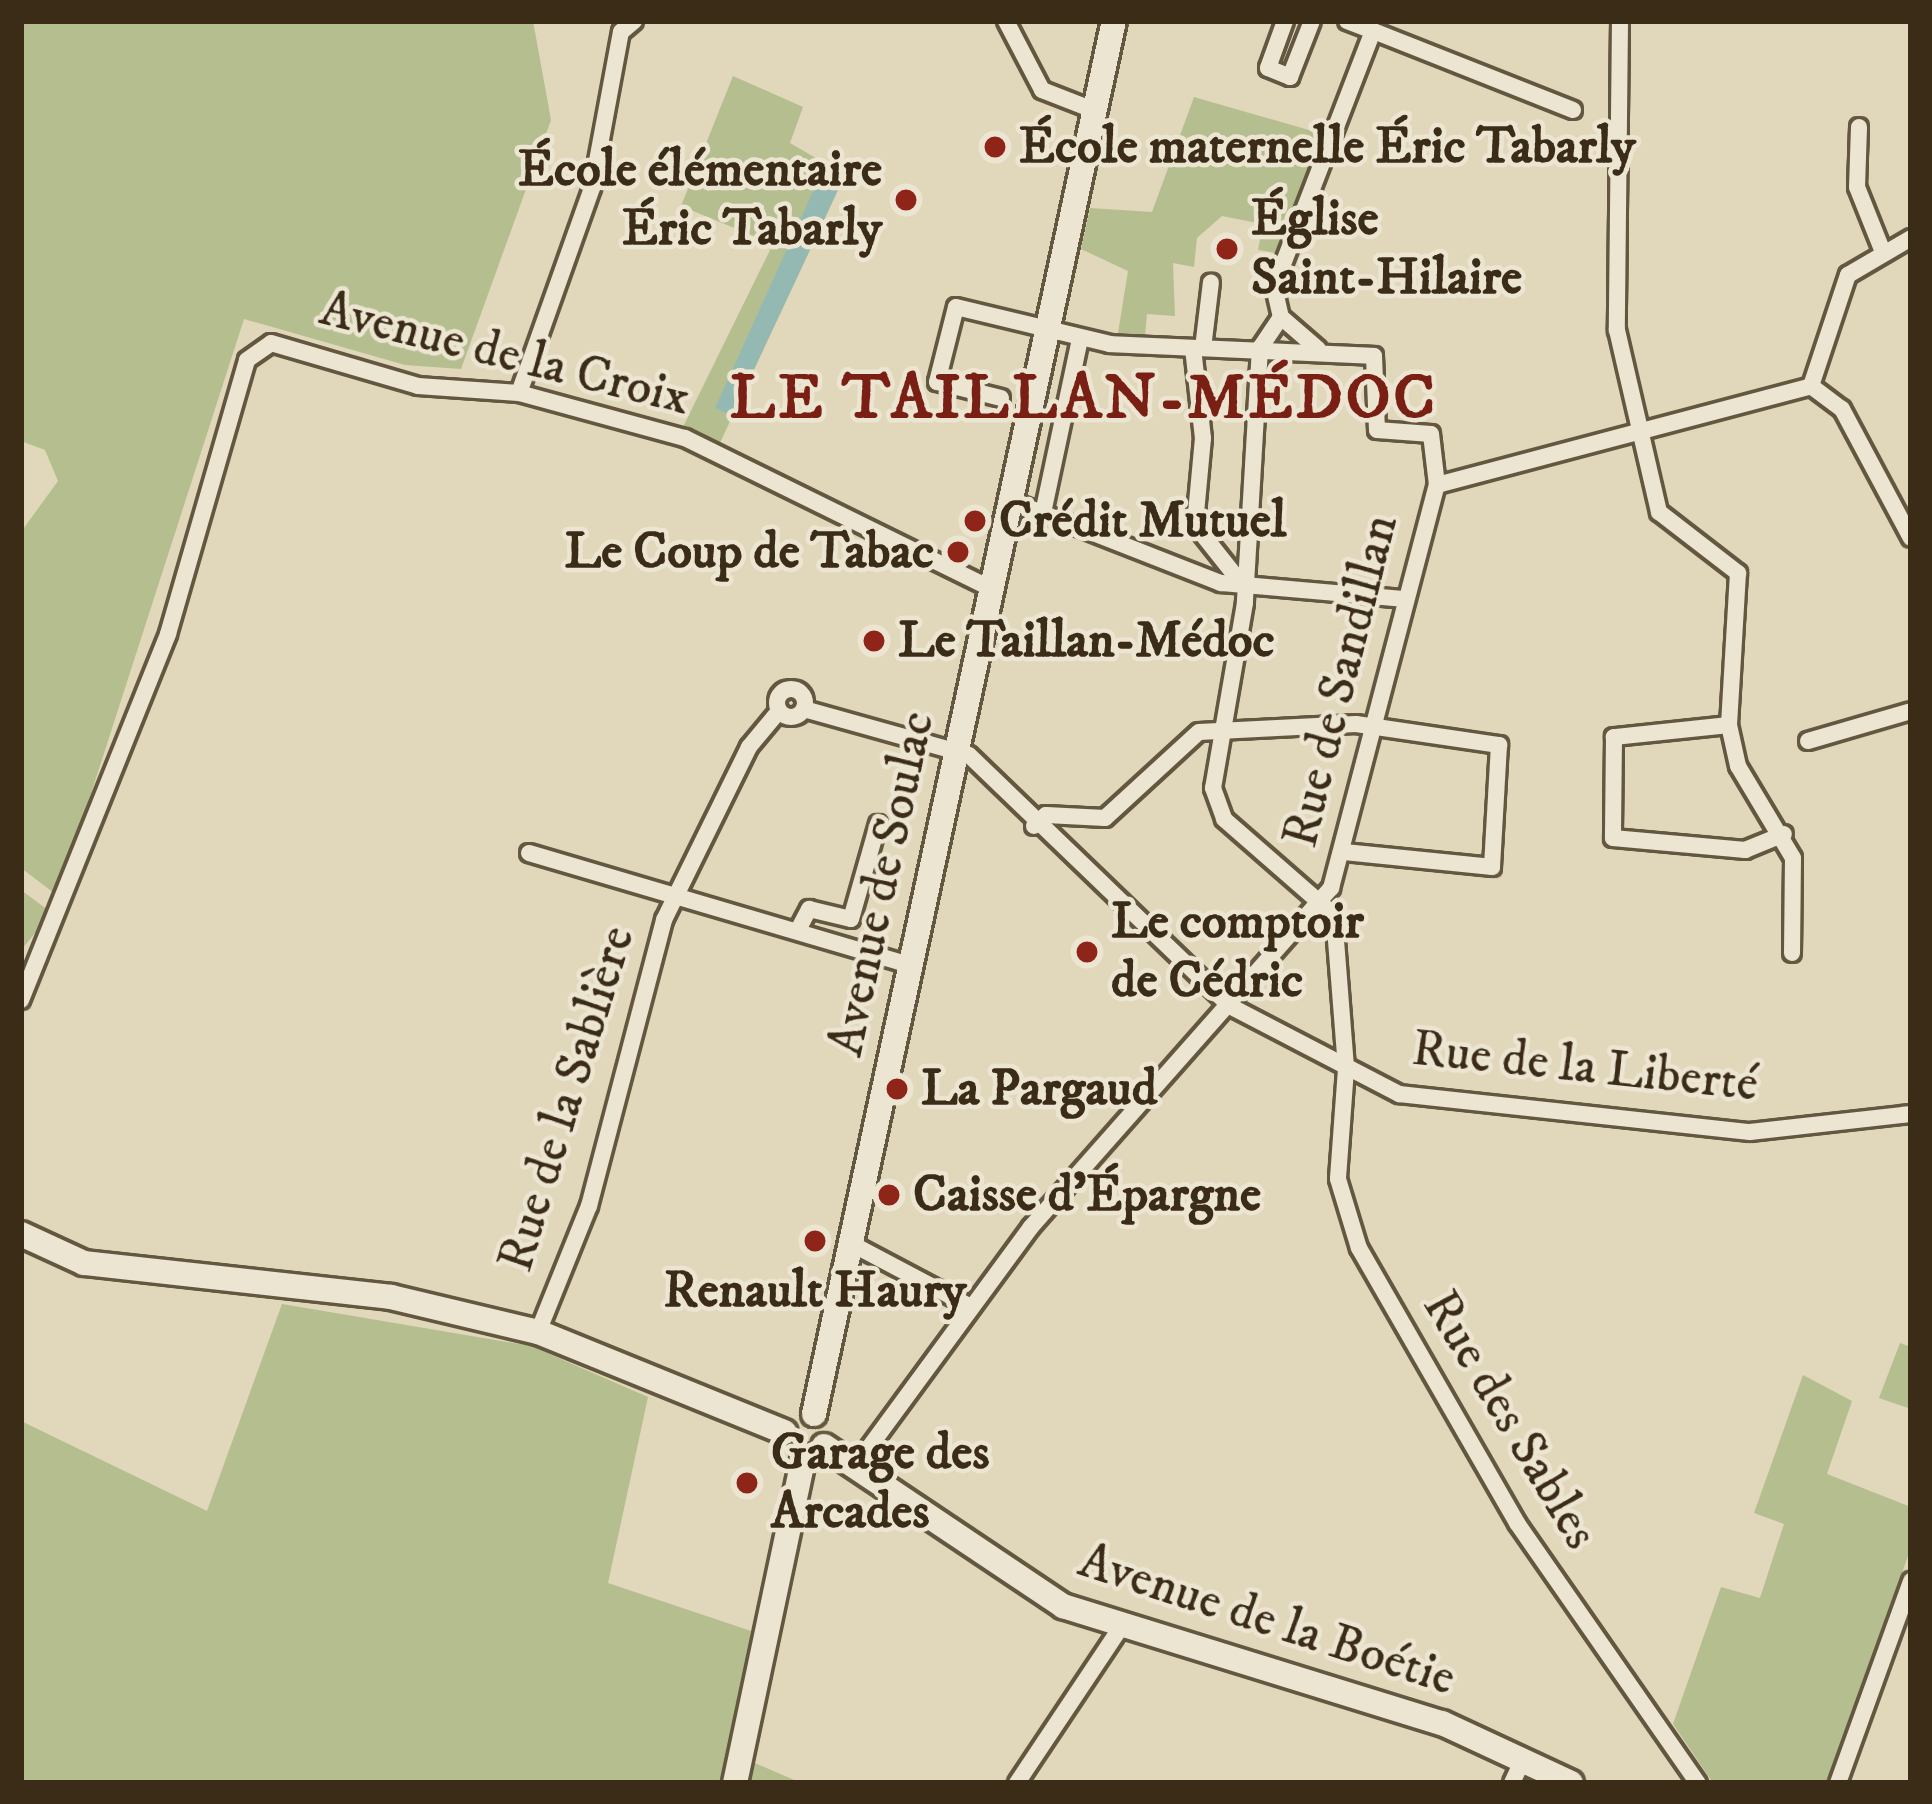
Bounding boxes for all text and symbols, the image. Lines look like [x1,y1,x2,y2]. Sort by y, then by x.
place label: École maternelle Éric Tabarly [1019,116,1635,178]
marker: École maternelle Éric Tabarly [982,134,1008,160]
place label: École élémentaire Éric Tabarly [518,140,882,260]
marker: École élémentaire Éric Tabarly [893,187,919,213]
place label: Église Saint-Hilaire [1251,189,1522,309]
marker: Église Saint-Hilaire [1214,236,1240,262]
street label: Avenue de la Croix [314,278,696,430]
district label: LE TAILLAN-MÉDOC [730,361,1438,437]
place label: Crédit Mutuel [999,490,1286,552]
marker: Crédit Mutuel [962,508,988,534]
street label: Rue de Sandillan [1270,508,1412,854]
place label: Le Coup de Tabac [565,521,934,583]
marker: Le Coup de Tabac [945,539,971,565]
place label: Le Taillan-Médoc [898,610,1275,672]
marker: Le Taillan-Médoc [861,628,887,654]
street label: Avenue de Soulac [816,706,948,1062]
place label: Le comptoir de Cédric [1111,892,1364,1012]
street label: Rue de la Sablière [485,919,649,1279]
marker: Le comptoir de Cédric [1074,939,1100,965]
street label: Rue de la Liberté [1409,1018,1761,1116]
place label: La Pargaud [921,1058,1157,1120]
marker: La Pargaud [884,1076,910,1102]
place label: Caisse d'Épargne [913,1164,1261,1226]
marker: Caisse d'Épargne [876,1182,902,1208]
marker: Renault Haury [802,1228,828,1254]
place label: Renault Haury [664,1260,966,1322]
street label: Rue des Sables [1409,1280,1611,1560]
place label: Garage des Arcades [771,1423,989,1543]
marker: Garage des Arcades [734,1470,760,1496]
street label: Avenue de la Boétie [1071,1530,1463,1710]

